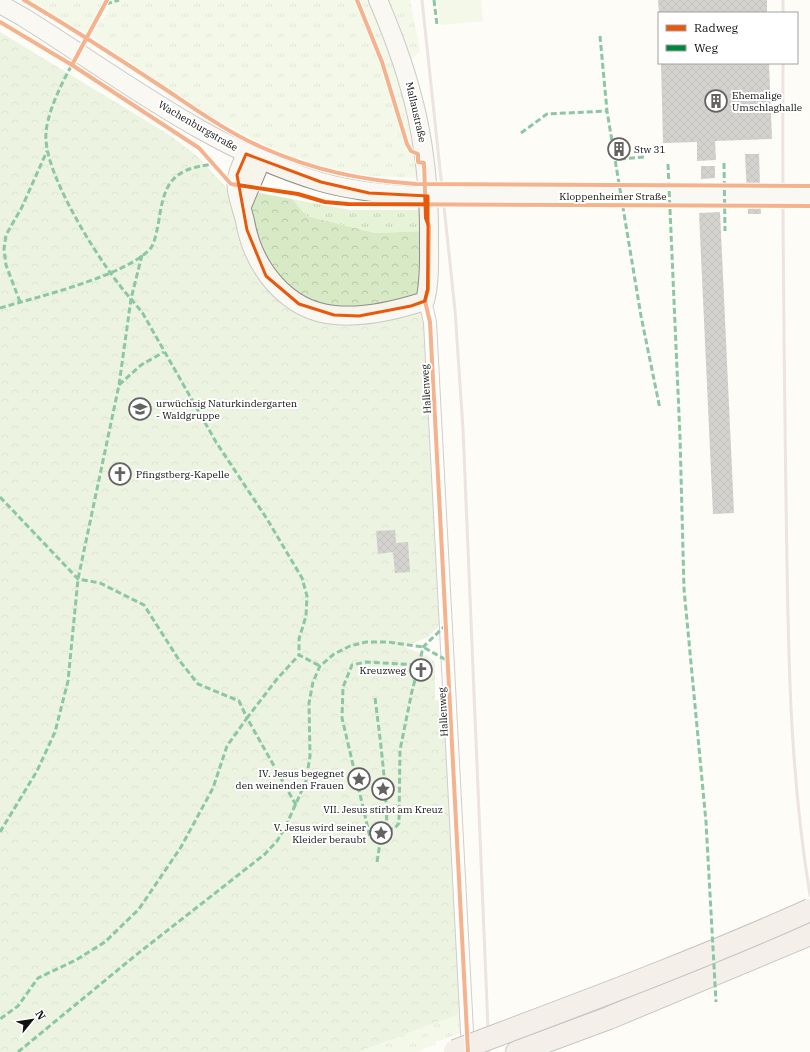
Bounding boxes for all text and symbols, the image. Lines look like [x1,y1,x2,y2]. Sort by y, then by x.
legend [658,12,798,64]
text: Radweg [694,20,739,35]
text: Weg [694,40,719,55]
street label: Mallaustraße [403,80,429,144]
building icon: Ehemalige Umschlaghalle [703,88,729,114]
place label: Ehemalige Umschlaghalle [732,89,802,114]
street label: Wachenburgstraße [156,98,240,154]
building icon: Stw 31 [606,136,632,162]
place label: Stw 31 [634,143,666,156]
street label: Kloppenheimer Straße [559,190,667,203]
street label: Hallenweg [418,363,434,414]
school or university icon: urwüchsig Naturkindergarten - Waldgruppe [127,396,153,422]
place label: urwüchsig Naturkindergarten - Waldgruppe [156,397,298,422]
church icon: Pfingstberg-Kapelle [107,461,133,487]
place label: Pfingstberg-Kapelle [136,468,229,481]
church icon: Kreuzweg [408,657,434,683]
place label: Kreuzweg [359,664,407,677]
street label: Hallenweg [435,686,451,737]
place icon: IV. Jesus begegnet den weinenden Frauen [346,766,372,792]
place label: IV. Jesus begegnet den weinenden Frauen [236,767,345,792]
place icon: VII. Jesus stirbt am Kreuz [370,776,396,802]
place label: VII. Jesus stirbt am Kreuz [323,803,443,816]
place icon: V. Jesus wird seiner Kleider beraubt [368,820,394,846]
place label: V. Jesus wird seiner Kleider beraubt [274,821,367,846]
north arrow [12,1000,52,1040]
text: N [32,1008,49,1023]

